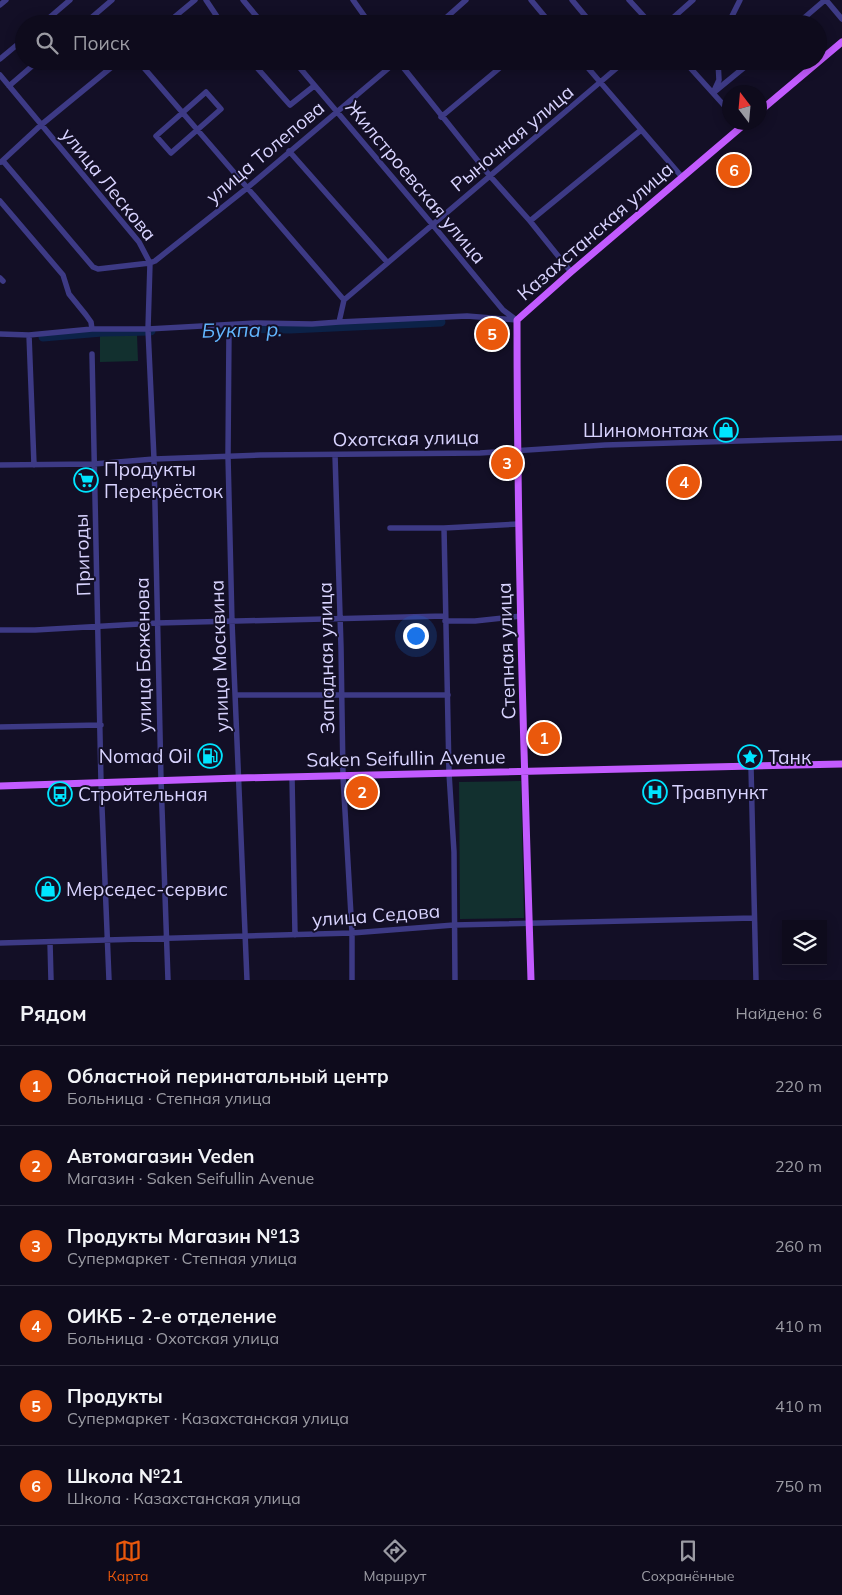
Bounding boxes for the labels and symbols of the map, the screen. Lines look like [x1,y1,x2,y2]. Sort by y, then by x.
street label: Рыночная улица [446,80,578,196]
north arrow [722,85,767,130]
street label: улица Толепова [201,95,329,209]
street label: Жилстроевская улица [341,96,491,268]
street label: улица Лескова [56,123,162,245]
pin: 6 [718,151,750,189]
street label: Казахстанская улица [512,157,678,305]
pin: 5 [476,315,508,353]
water label: Букпа р. [201,316,283,343]
shop icon: Шиномонтаж [713,417,739,443]
place label: Шиномонтаж [583,418,709,442]
street label: Охотская улица [332,425,480,451]
pin: 3 [491,444,523,482]
place label: Продукты Перекрёсток [104,457,224,503]
pin: 4 [668,463,700,501]
supermarket icon: Продукты Перекрёсток [73,467,99,493]
street label: Пригоды [69,513,95,597]
street label: улица Баженова [130,577,156,733]
street label: улица Москвина [204,579,234,733]
street label: Западная улица [313,582,339,734]
street label: Степная улица [492,582,520,720]
your location [403,623,429,649]
pin: 1 [528,719,560,757]
fuel station icon: Nomad Oil [197,743,223,769]
place label: Nomad Oil [99,744,192,768]
street label: Saken Seifullin Avenue [306,744,506,772]
place icon: Танк [737,744,763,770]
place label: Танк [768,745,812,769]
pin: 2 [346,773,378,811]
hospital icon: Травпункт [642,779,668,805]
place label: Травпункт [672,780,768,804]
bus stop icon: Стройтельная [47,781,73,807]
place label: Стройтельная [78,782,208,806]
shop icon: Мерседес-сервис [35,876,61,902]
place label: Мерседес-сервис [66,877,228,901]
street label: улица Седова [311,899,441,931]

